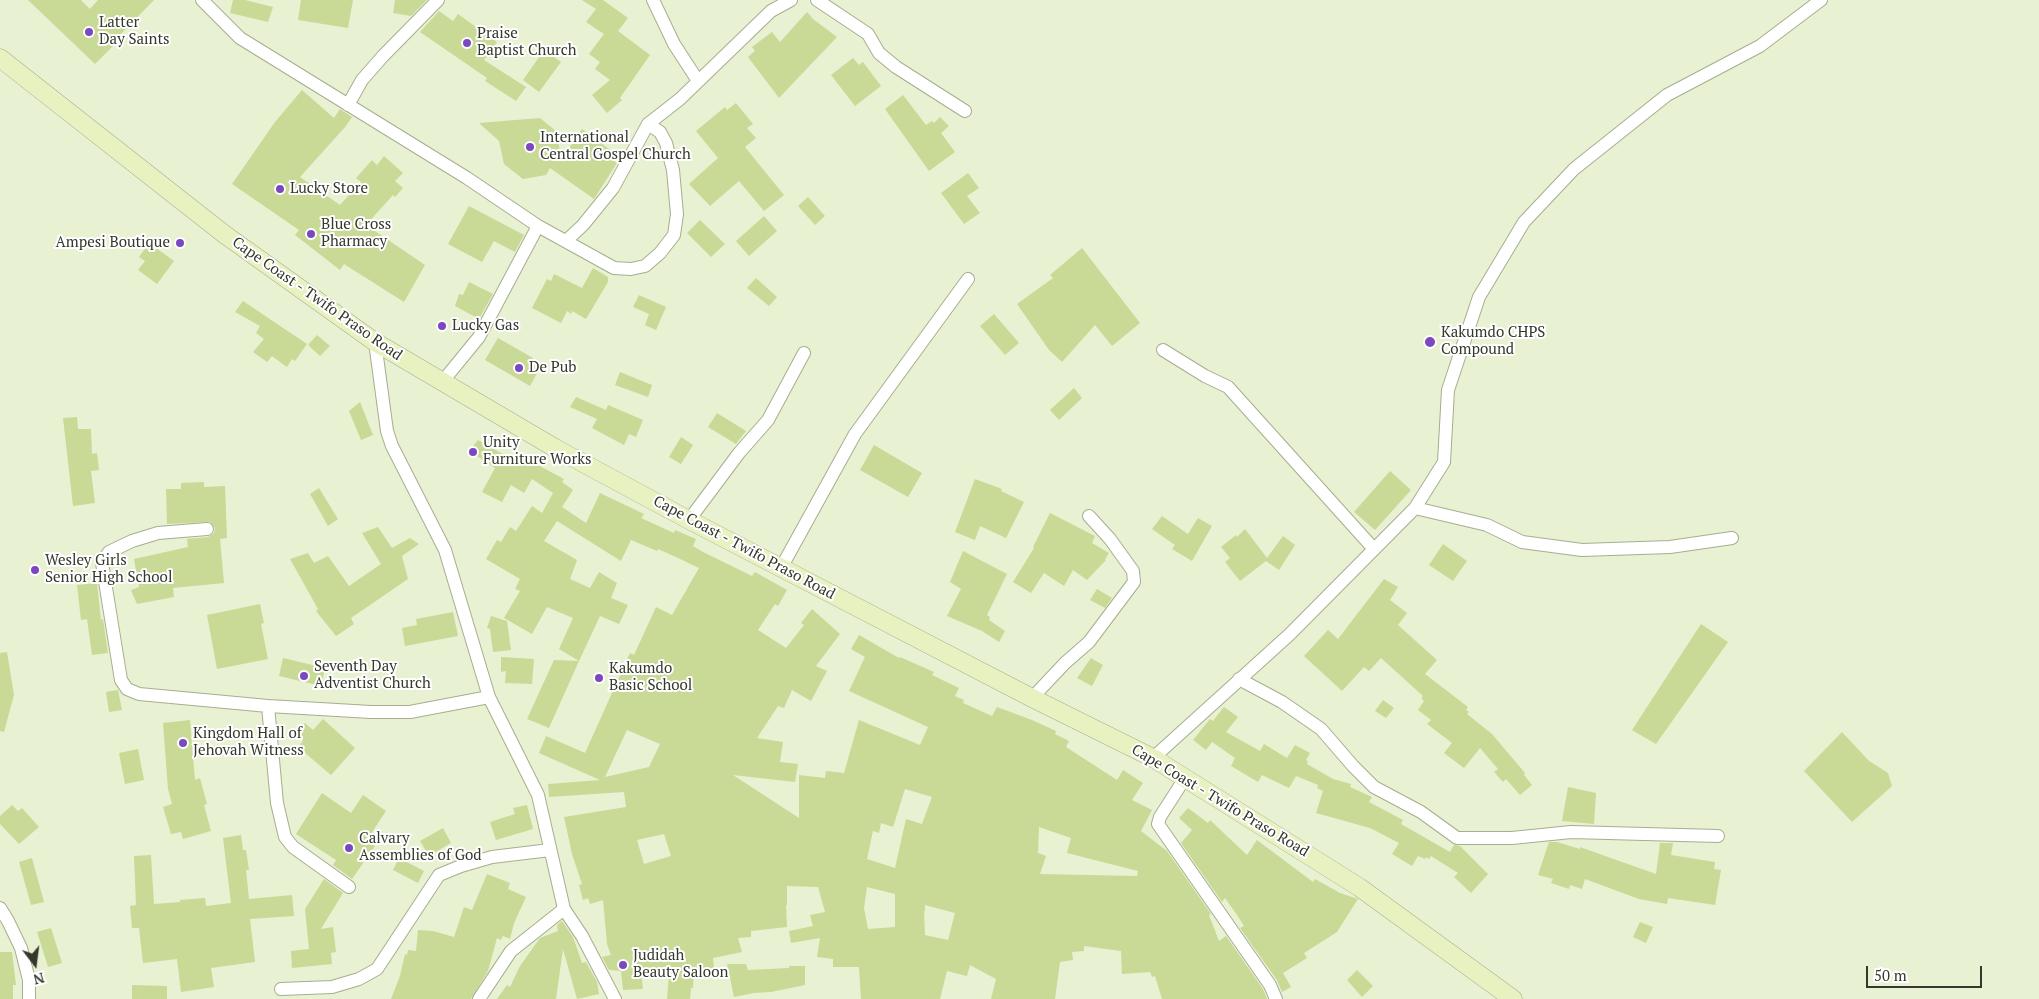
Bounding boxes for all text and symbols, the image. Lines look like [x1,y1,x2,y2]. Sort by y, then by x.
place label: Latter Day Saints [99,14,170,49]
place label: Praise Baptist Church [477,25,577,60]
marker: Latter Day Saints [83,26,95,38]
marker: Praise Baptist Church [461,37,473,49]
place label: International Central Gospel Church [540,129,691,164]
marker: International Central Gospel Church [524,141,536,153]
place label: Lucky Store [290,180,368,198]
marker: Lucky Store [274,183,286,195]
place label: Blue Cross Pharmacy [321,216,391,251]
marker: Blue Cross Pharmacy [305,228,317,240]
street label: Cape Coast - Twifo Praso Road [228,233,406,365]
place label: Ampesi Boutique [56,234,170,252]
marker: Ampesi Boutique [174,237,186,249]
place label: Lucky Gas [452,317,519,335]
marker: Lucky Gas [436,320,448,332]
place label: Kakumdo CHPS Compound [1441,324,1545,359]
marker: Kakumdo CHPS Compound [1423,335,1437,349]
place label: De Pub [529,359,577,377]
marker: De Pub [513,362,525,374]
place label: Unity Furniture Works [483,434,591,469]
marker: Unity Furniture Works [467,446,479,458]
street label: Cape Coast - Twifo Praso Road [650,492,838,604]
place label: Wesley Girls Senior High School [45,552,172,587]
marker: Wesley Girls Senior High School [29,564,41,576]
place label: Seventh Day Adventist Church [314,658,431,693]
place label: Kakumdo Basic School [609,660,692,695]
marker: Seventh Day Adventist Church [298,670,310,682]
marker: Kakumdo Basic School [593,672,605,684]
place label: Kingdom Hall of Jehovah Witness [193,725,304,760]
marker: Kingdom Hall of Jehovah Witness [177,737,189,749]
street label: Cape Coast - Twifo Praso Road [1128,741,1312,861]
place label: Calvary Assemblies of God [359,830,482,865]
marker: Calvary Assemblies of God [343,842,355,854]
north arrow [10,939,60,989]
place label: Judidah Beauty Saloon [633,947,728,982]
scale bar [1869,956,1985,988]
marker: Judidah Beauty Saloon [617,959,629,971]
text: 50 m [1874,965,1907,985]
text: N [31,968,47,990]

